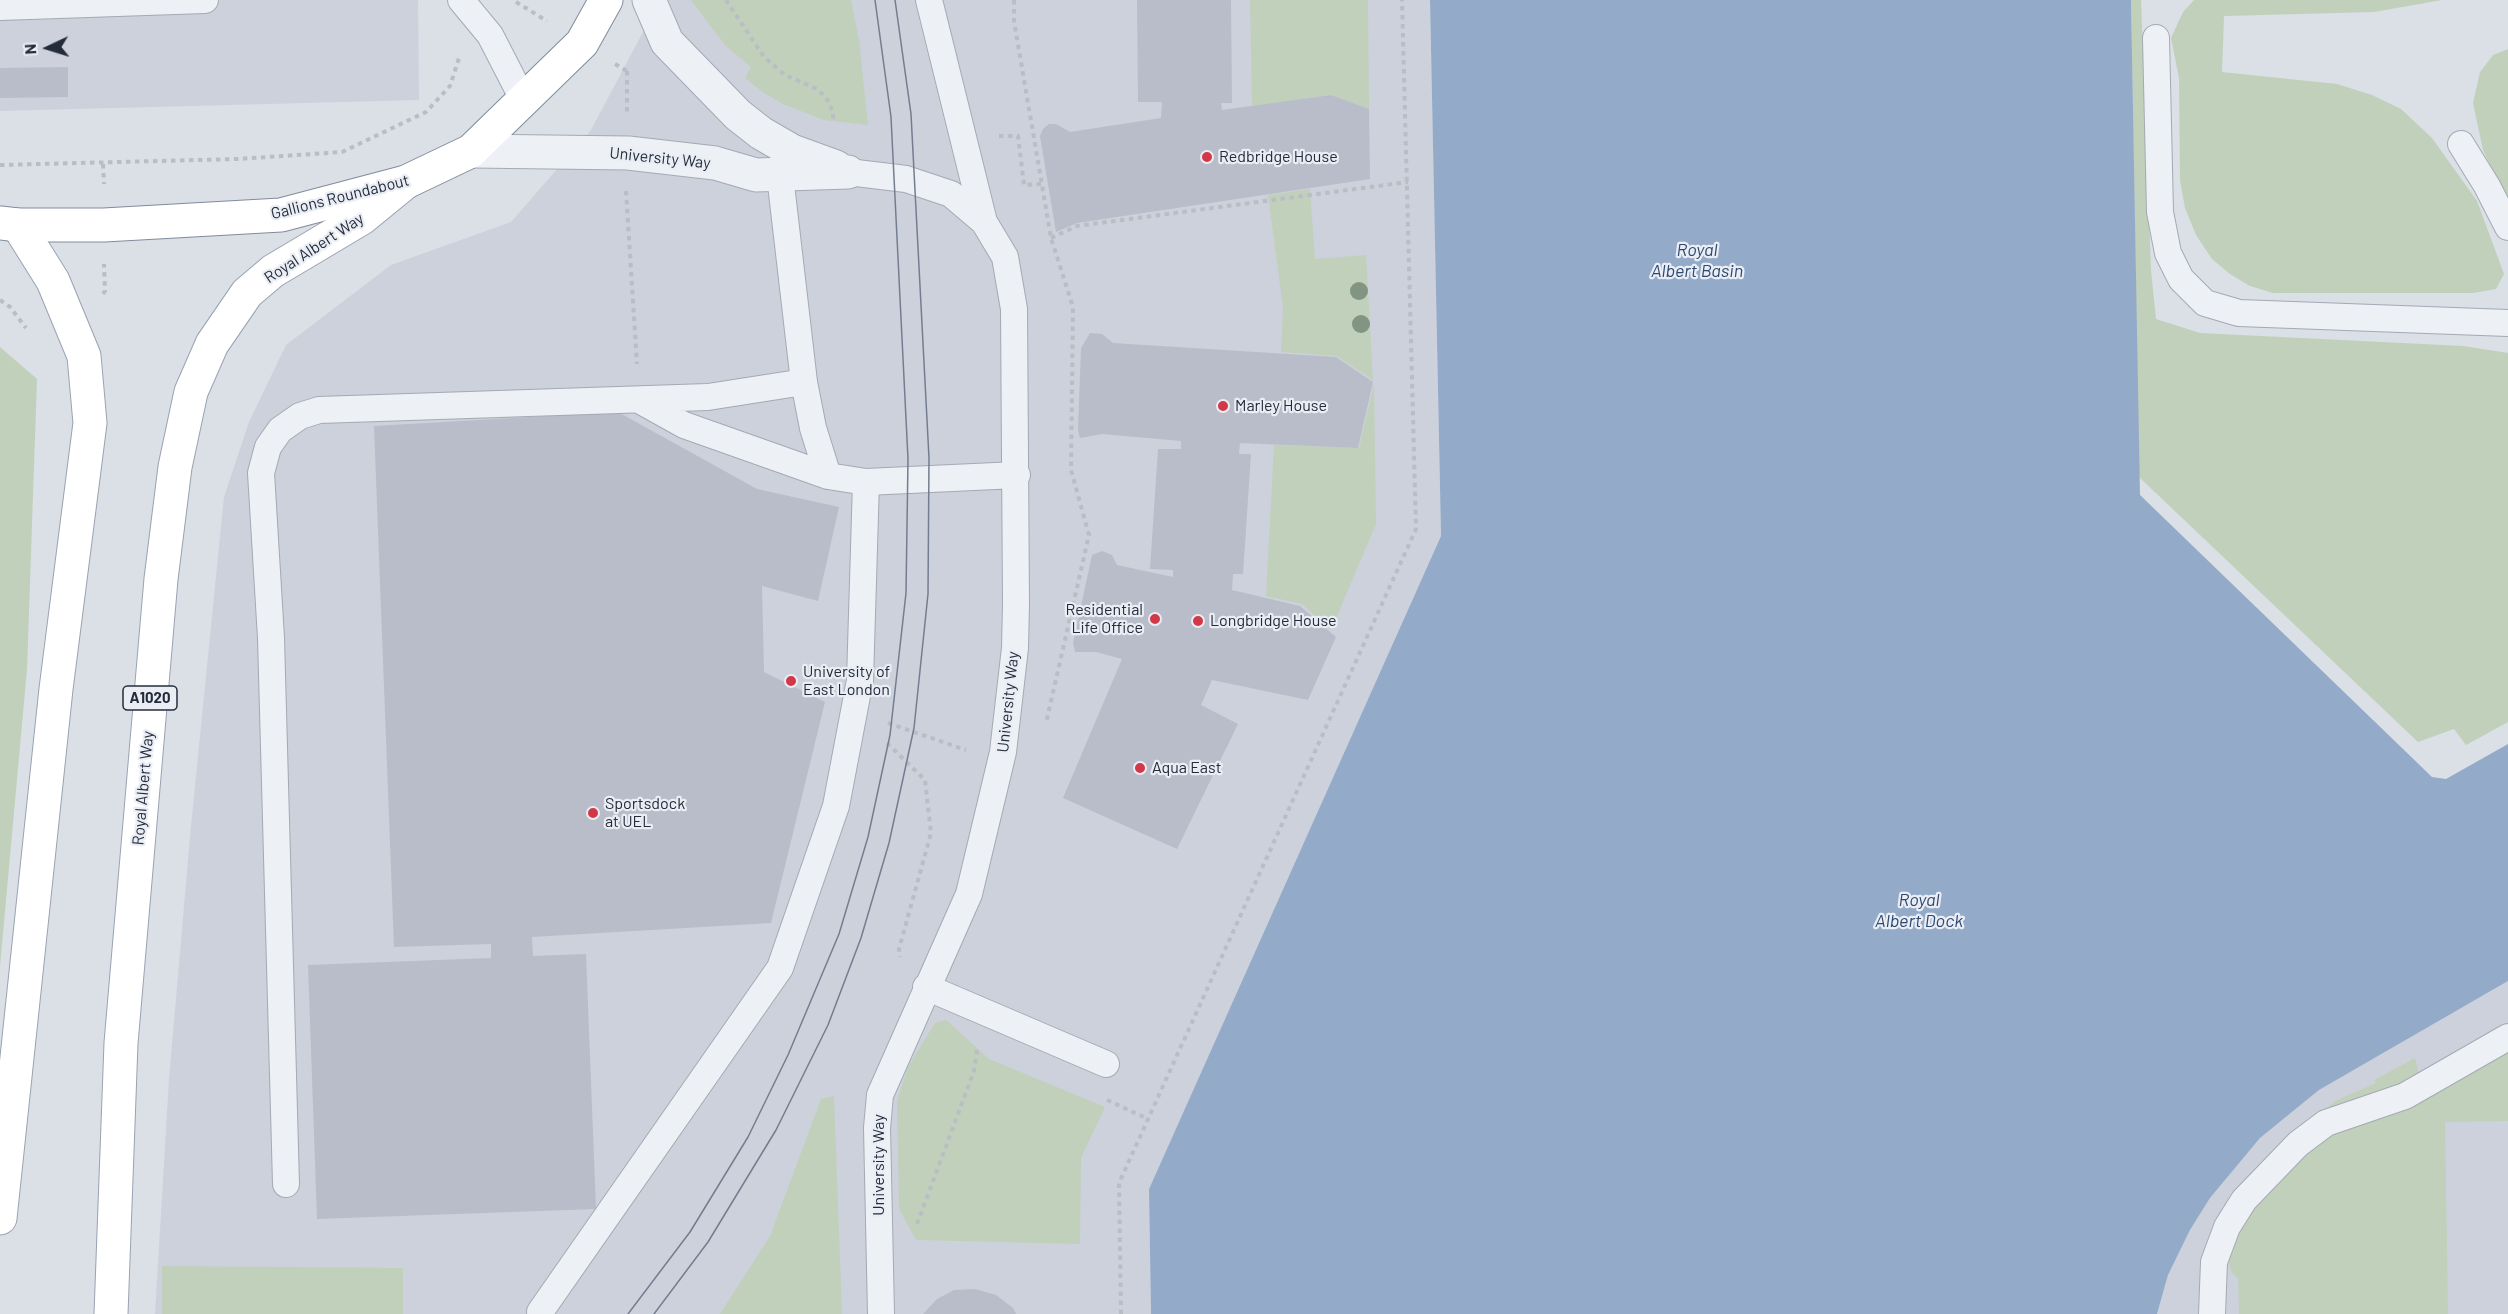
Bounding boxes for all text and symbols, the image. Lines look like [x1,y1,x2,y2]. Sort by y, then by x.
north arrow [18,18,78,78]
text: N [20,43,39,55]
street label: University Way [608,143,712,173]
place label: Redbridge House [1219,147,1338,167]
marker: Redbridge House [1200,150,1214,164]
street label: Gallions Roundabout [269,171,411,223]
street label: Royal Albert Way [261,209,367,287]
water label: Royal Albert Basin [1651,239,1743,282]
place label: Marley House [1235,396,1327,416]
marker: Marley House [1216,399,1230,413]
place label: Residential Life Office [1065,600,1143,638]
place label: Longbridge House [1210,611,1337,631]
marker: Residential Life Office [1148,612,1162,626]
marker: Longbridge House [1191,614,1205,628]
street label: University Way [993,650,1023,754]
place label: University of East London [803,662,890,700]
marker: University of East London [784,674,798,688]
road number: A1020 [123,686,177,710]
street label: Royal Albert Way [128,730,158,846]
place label: Aqua East [1152,758,1222,778]
marker: Aqua East [1133,761,1147,775]
place label: Sportsdock at UEL [605,794,685,832]
marker: Sportsdock at UEL [586,806,600,820]
water label: Royal Albert Dock [1875,889,1963,932]
street label: University Way [869,1114,889,1216]

